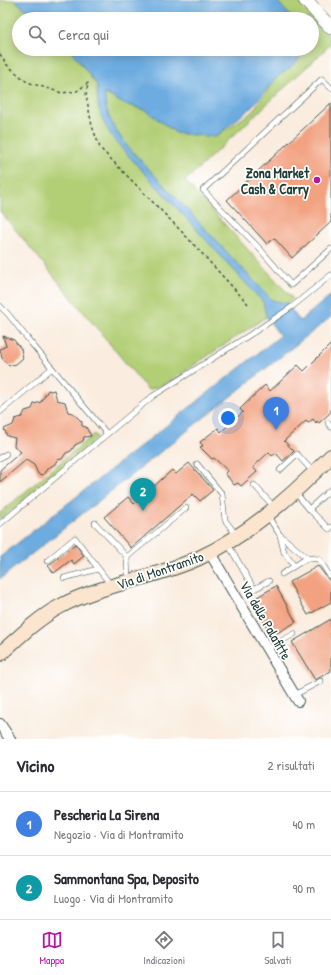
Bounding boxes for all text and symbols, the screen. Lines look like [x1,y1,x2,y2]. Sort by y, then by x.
search box [12,12,319,56]
icon: search [26,23,48,45]
text: Cerca qui [58,24,109,45]
place label: Zona Market Cash & Carry [241,163,310,200]
marker: Zona Market Cash & Carry [312,175,322,185]
pin: 1 [263,397,289,430]
your location [218,408,238,428]
pin: 2 [130,478,156,511]
street label: Via di Montramito [114,546,206,594]
street label: Via delle Palafitte [236,577,296,663]
text: Vicino [16,754,54,777]
text: 2 risultati [267,756,315,774]
text: Pescheria La Sirena [54,804,159,825]
text: 1 [27,815,31,833]
text: 40 m [292,815,315,833]
text: Negozio · Via di Montramito [54,825,184,843]
text: Sammontana Spa, Deposito [54,868,199,889]
text: 2 [26,879,32,897]
text: 90 m [293,879,315,897]
text: Luogo · Via di Montramito [54,889,173,907]
tab: Mappa [40,929,64,967]
tab: Indicazioni [143,929,185,967]
tab: Salvati [264,929,291,967]

